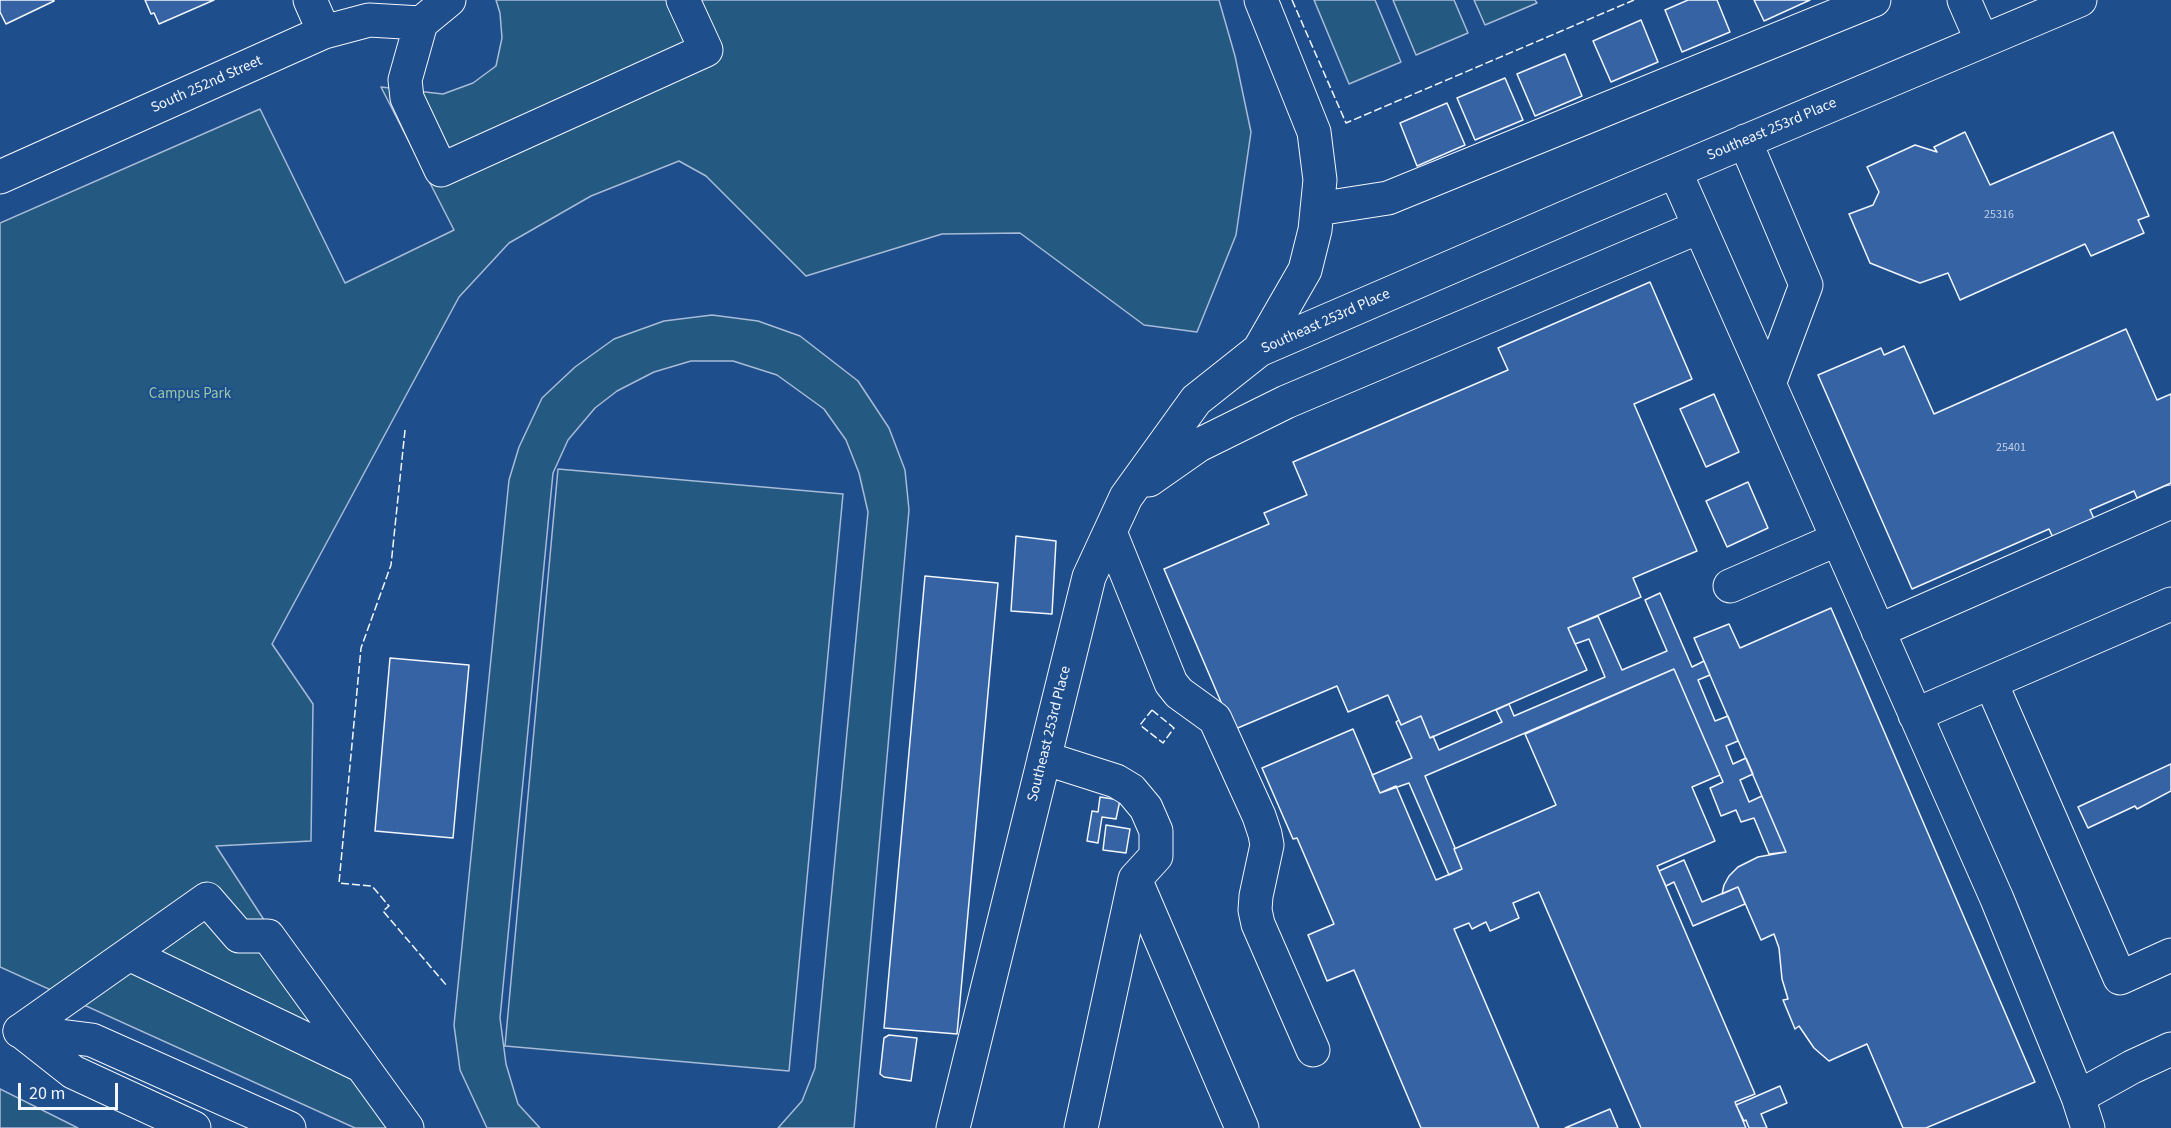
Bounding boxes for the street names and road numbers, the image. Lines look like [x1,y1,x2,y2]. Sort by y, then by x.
street label: South 252nd Street [149,52,265,118]
street label: Southeast 253rd Place [1705,95,1839,165]
street label: Southeast 253rd Place [1259,286,1393,358]
street label: Southeast 253rd Place [1024,664,1076,804]

